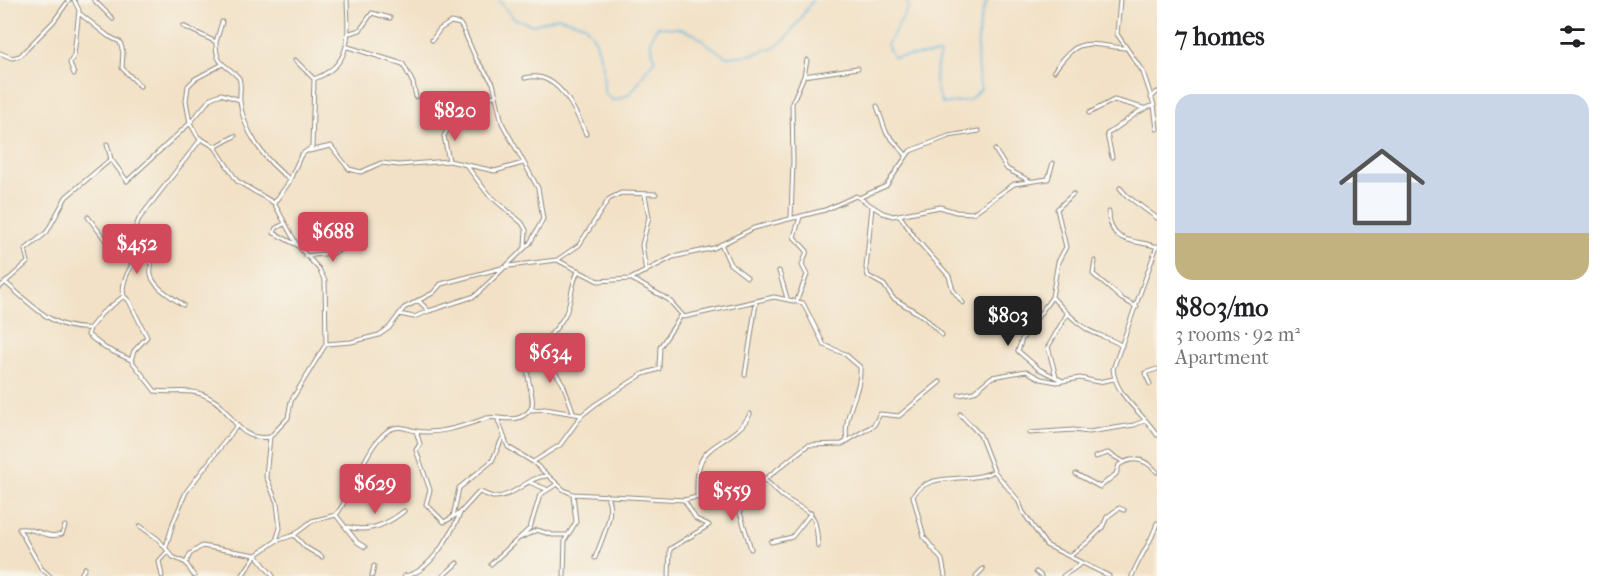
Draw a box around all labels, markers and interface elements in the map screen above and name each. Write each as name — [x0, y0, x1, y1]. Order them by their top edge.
icon: filters — [1556, 20, 1589, 53]
text: 7 homes — [1175, 21, 1265, 52]
pin: $820 — [419, 91, 491, 142]
text: $820 — [434, 99, 476, 122]
icon: home — [1328, 133, 1436, 241]
pin: $688 — [297, 212, 369, 263]
text: $688 — [312, 220, 354, 243]
pin: $452 — [101, 224, 173, 275]
text: $452 — [116, 232, 158, 255]
text: $803/mo — [1175, 292, 1268, 323]
pin: $803 — [972, 296, 1044, 347]
text: $803 — [988, 304, 1028, 327]
text: 3 rooms · 92 m² — [1175, 323, 1300, 346]
pin: $634 — [514, 333, 586, 384]
text: $634 — [529, 341, 571, 364]
text: Apartment — [1175, 346, 1269, 369]
pin: $629 — [339, 464, 411, 515]
pin: $559 — [696, 471, 768, 522]
text: $629 — [354, 472, 396, 495]
text: $559 — [713, 479, 751, 502]

